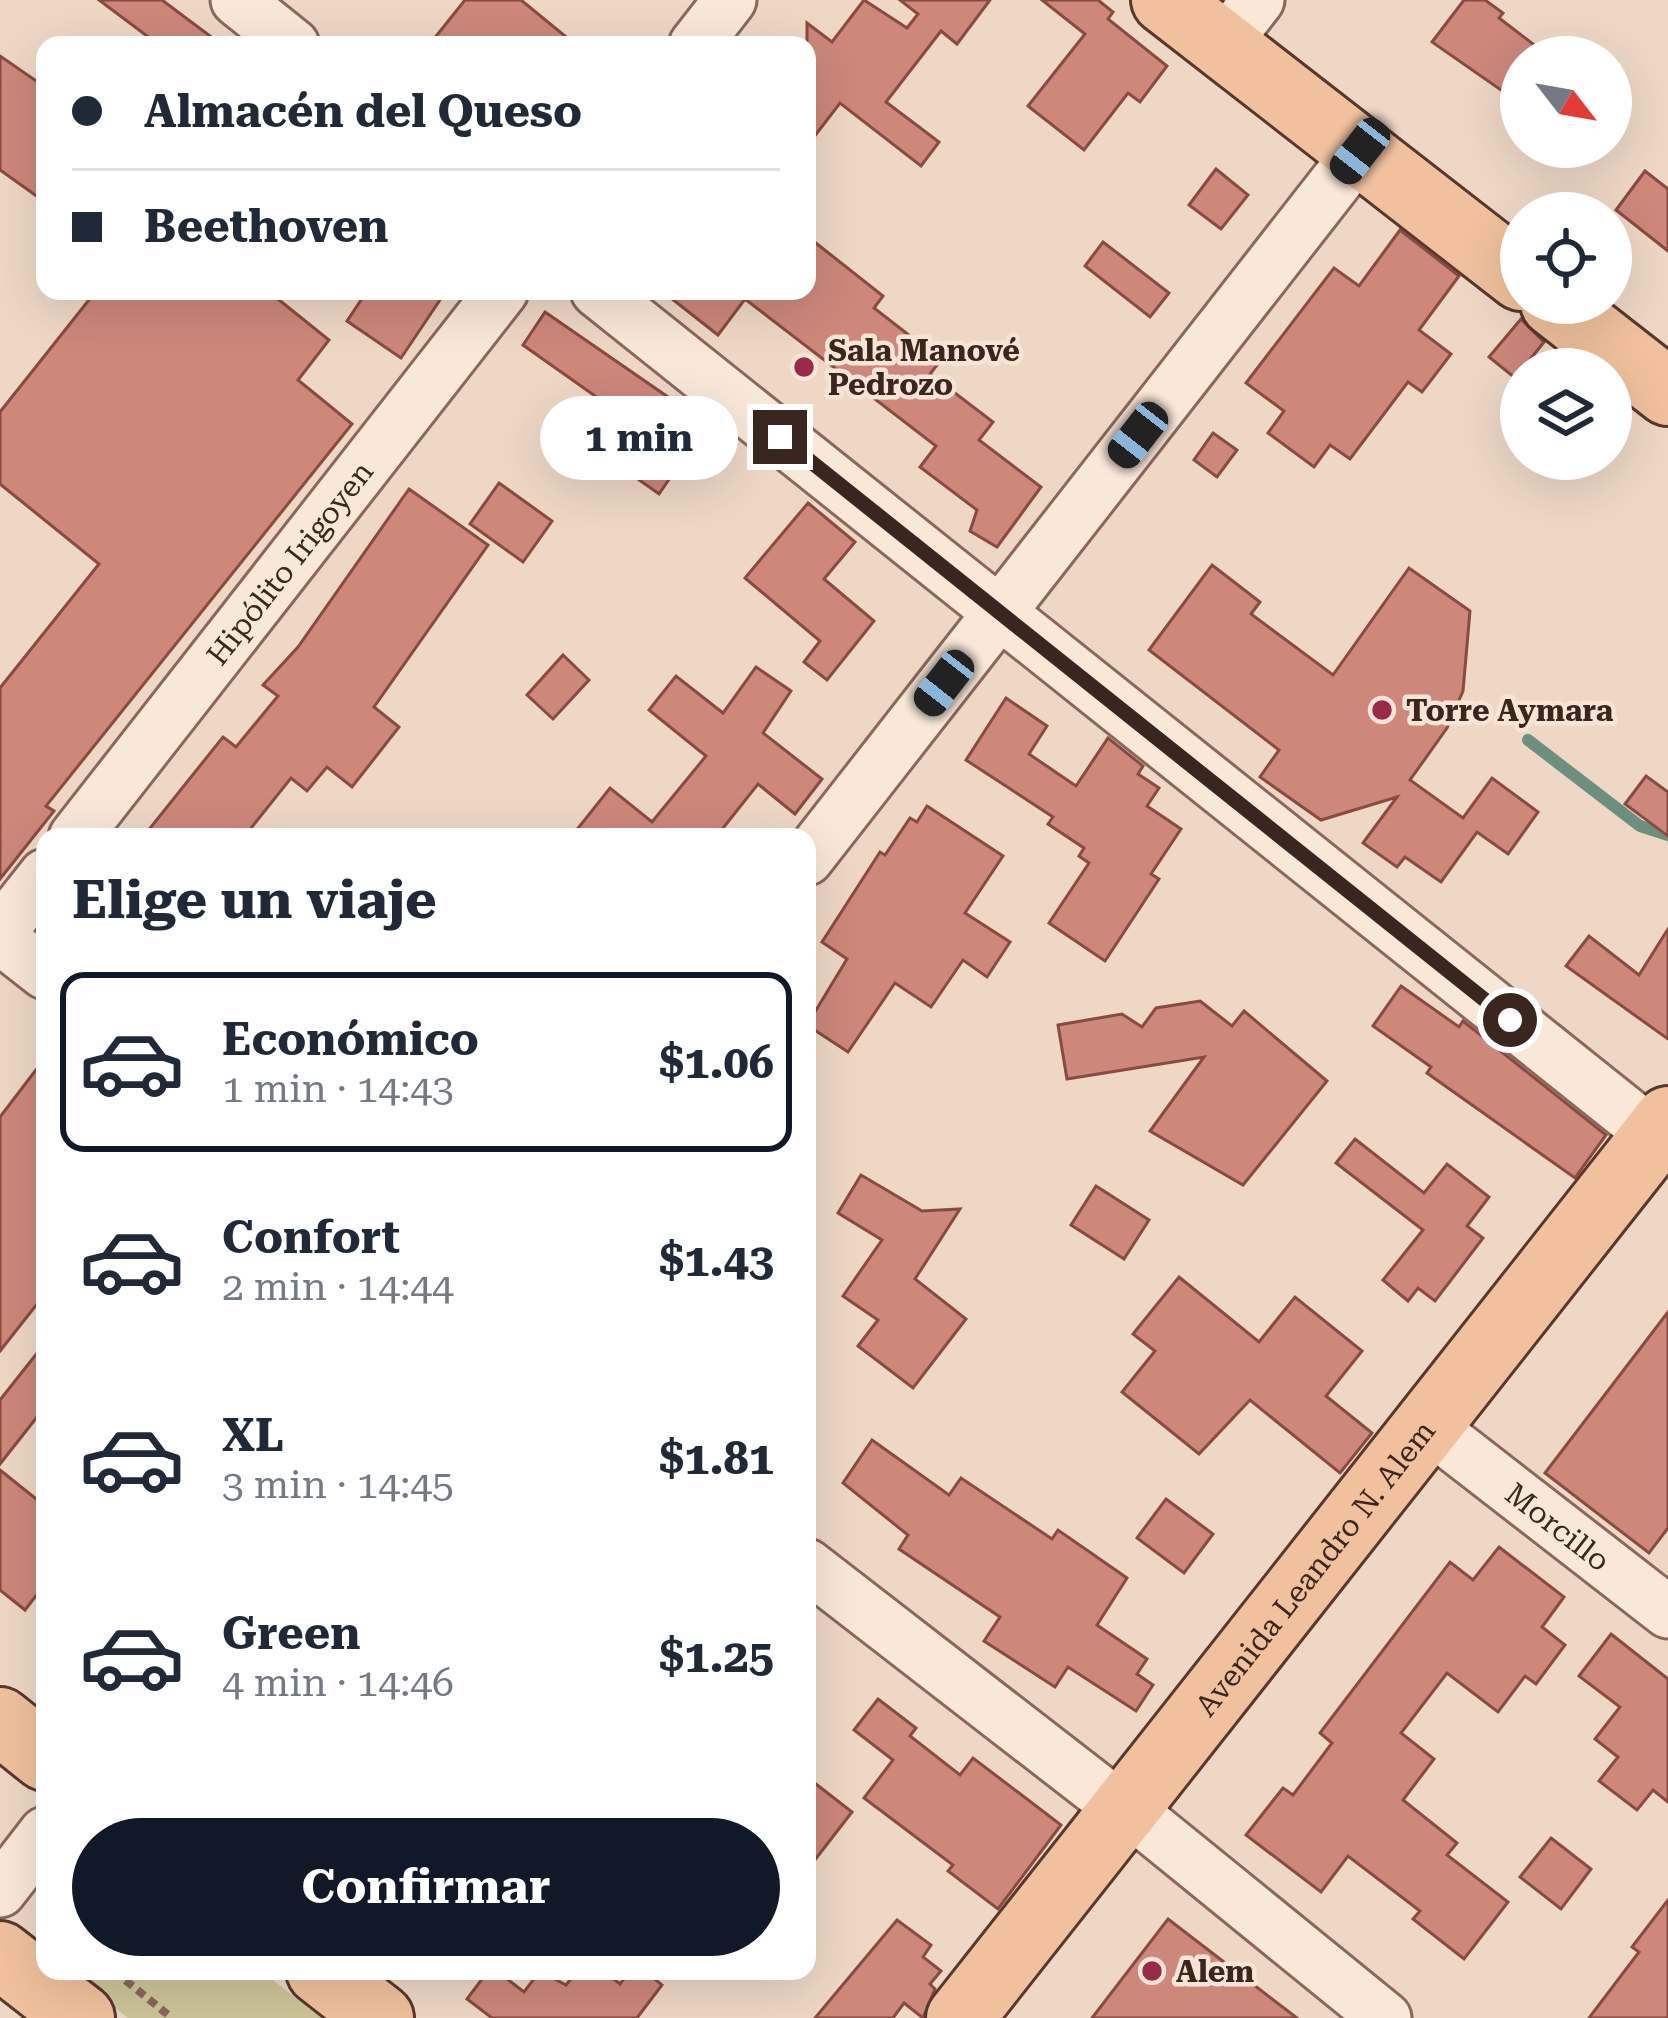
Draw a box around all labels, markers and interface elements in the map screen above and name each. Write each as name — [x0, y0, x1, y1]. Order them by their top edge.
north arrow — [1500, 36, 1632, 168]
map controls — [1500, 36, 1632, 480]
text: Almacén del Queso — [144, 85, 582, 138]
car — [1324, 112, 1396, 190]
button: locate — [1500, 192, 1632, 324]
text: Beethoven — [144, 200, 388, 253]
place label: Sala Manové Pedrozo — [828, 333, 1020, 402]
button: layers — [1500, 348, 1632, 480]
marker: Sala Manové Pedrozo — [791, 354, 817, 380]
callout: 1 min — [540, 395, 738, 479]
car — [1102, 396, 1174, 474]
route end — [753, 410, 807, 464]
text: 1 min — [585, 415, 693, 461]
street label: Hipólito Irigoyen — [199, 454, 380, 672]
car — [908, 644, 980, 722]
place label: Torre Aymara — [1406, 693, 1614, 728]
marker: Torre Aymara — [1369, 697, 1395, 723]
text: Elige un viaje — [72, 868, 437, 931]
route start — [1483, 993, 1537, 1047]
icon: car — [78, 1008, 186, 1116]
text: Económico — [222, 1013, 479, 1066]
text: $1.06 — [659, 1036, 774, 1089]
text: 1 min · 14:43 — [222, 1066, 454, 1112]
icon: car — [78, 1206, 186, 1314]
text: Confort — [222, 1211, 400, 1264]
text: $1.43 — [659, 1234, 774, 1287]
text: 2 min · 14:44 — [222, 1264, 454, 1310]
icon: car — [78, 1404, 186, 1512]
text: XL — [222, 1409, 284, 1462]
street label: Avenida Leandro N. Alem — [1188, 1413, 1442, 1723]
text: $1.81 — [659, 1432, 774, 1485]
text: 3 min · 14:45 — [222, 1462, 454, 1508]
street label: Morcillo — [1499, 1475, 1617, 1578]
icon: car — [78, 1602, 186, 1710]
text: Green — [222, 1607, 360, 1660]
text: $1.25 — [659, 1630, 774, 1683]
text: 4 min · 14:46 — [222, 1660, 454, 1706]
button: Confirmar — [72, 1818, 780, 1956]
place label: Alem — [1176, 1954, 1254, 1989]
marker: Alem — [1139, 1958, 1165, 1984]

